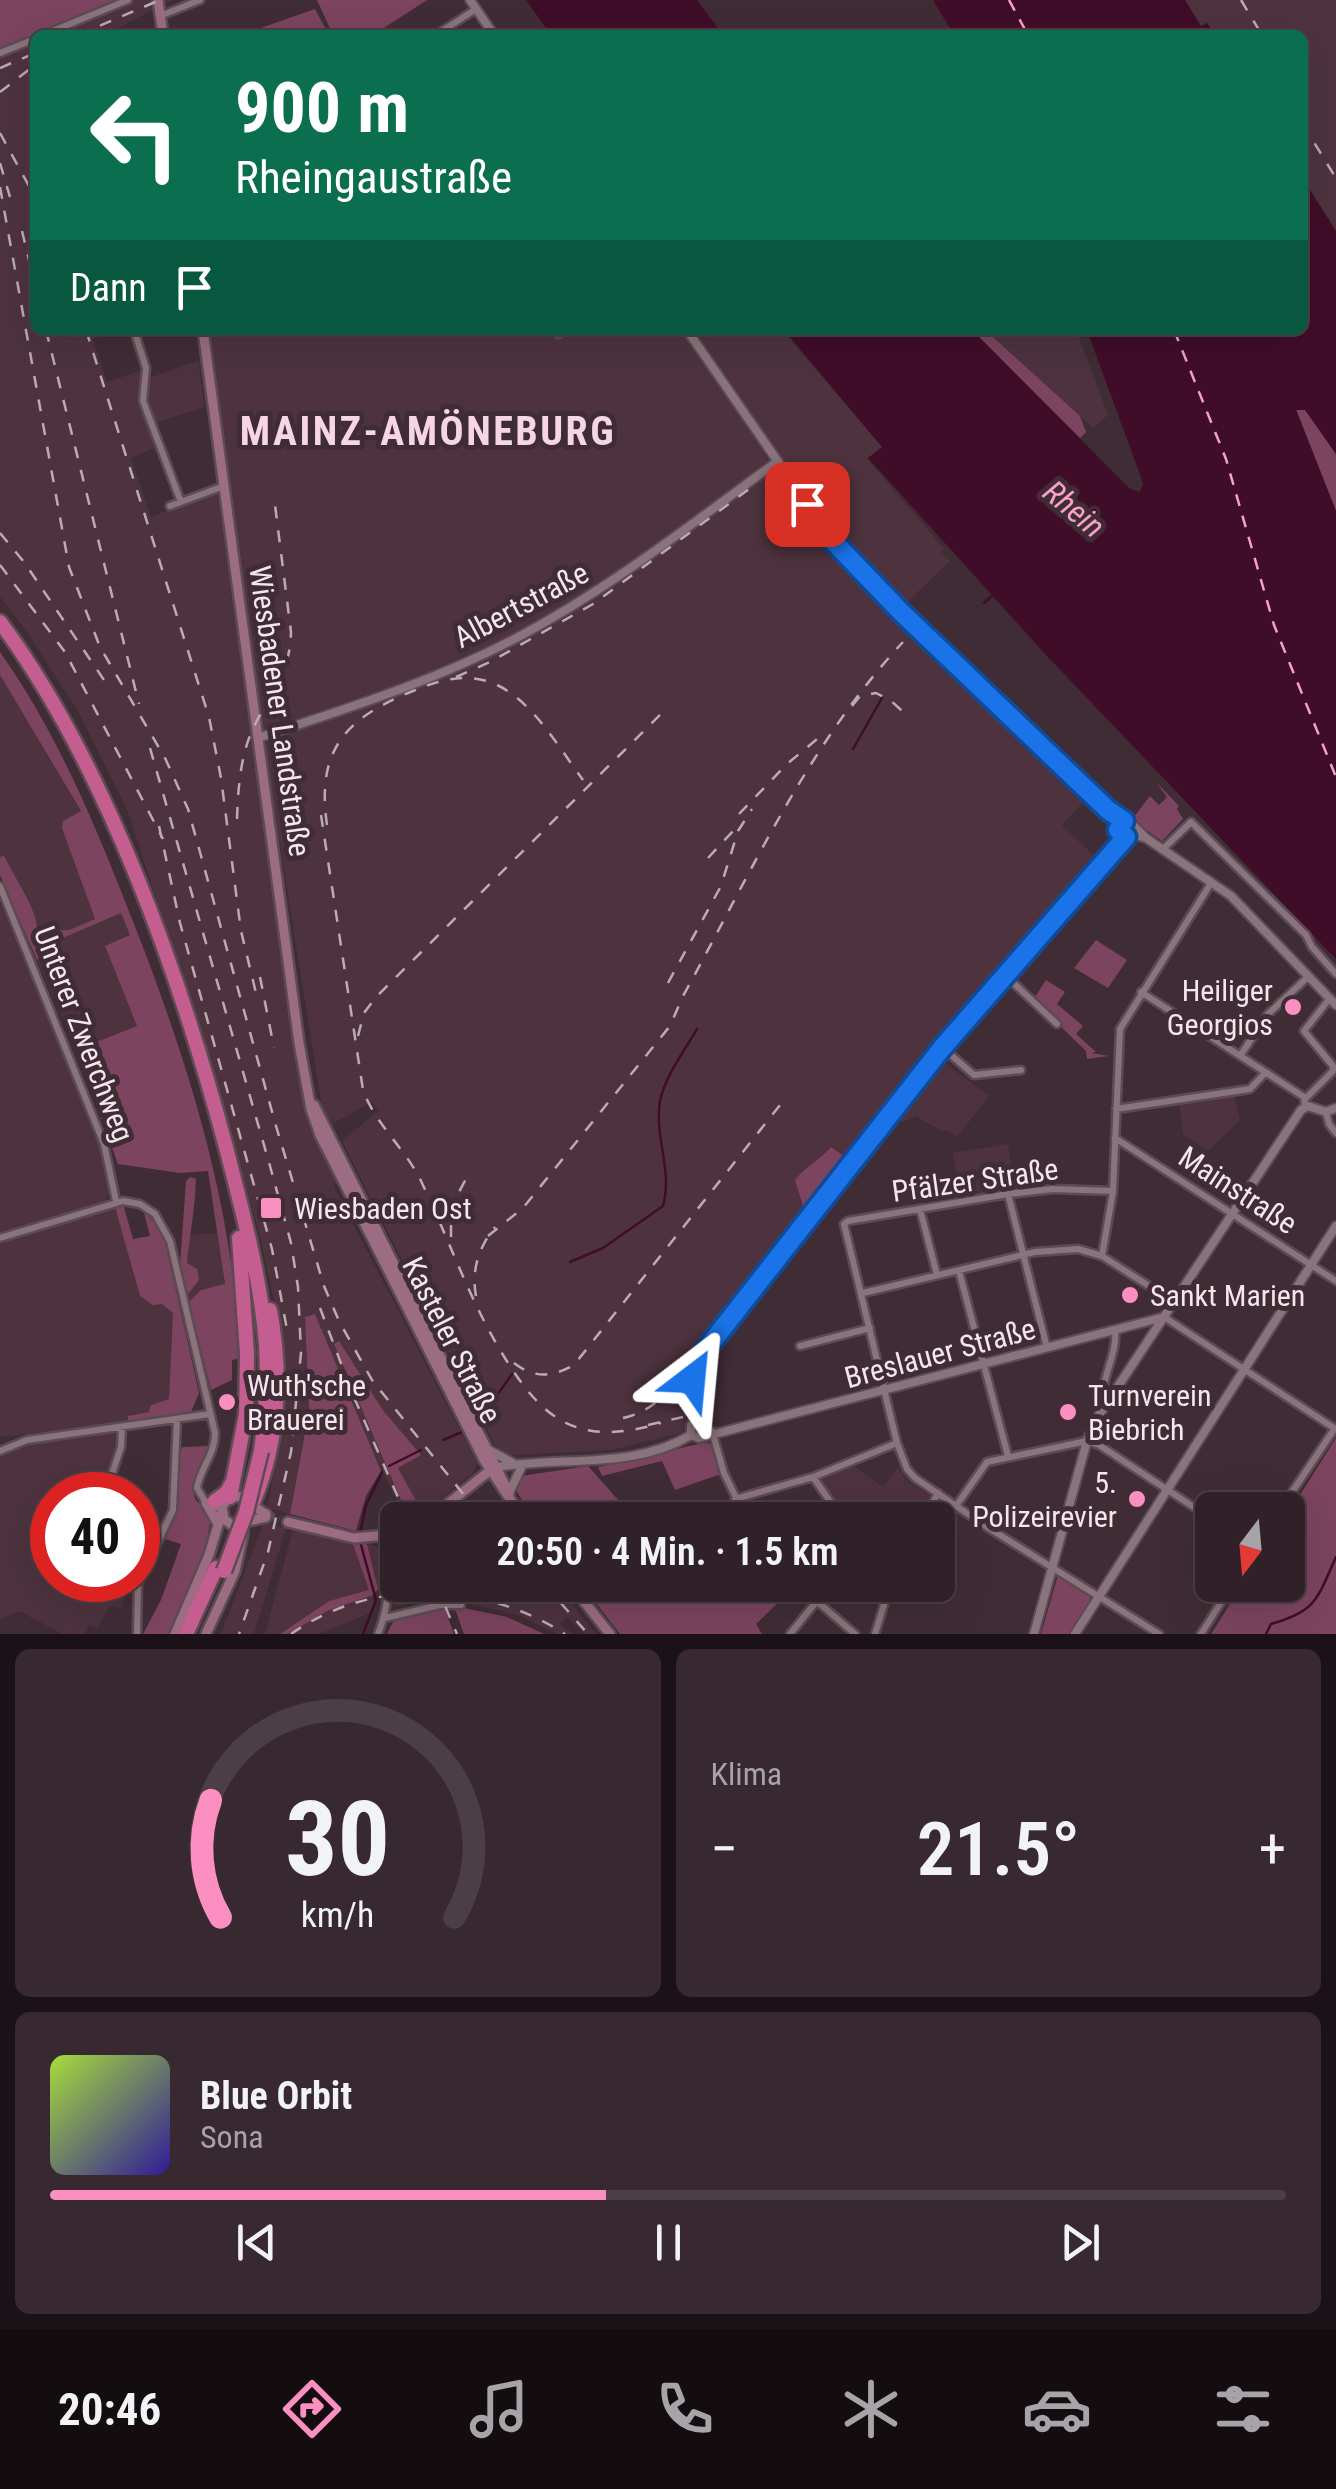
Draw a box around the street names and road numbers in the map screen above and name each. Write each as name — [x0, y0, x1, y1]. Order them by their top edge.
street label: Albertstraße — [448, 555, 594, 655]
street label: Wiesbadener Landstraße — [242, 563, 318, 859]
street label: Unterer Zwerchweg — [27, 921, 141, 1147]
street label: Mainstraße — [1172, 1139, 1304, 1241]
street label: Pfälzer Straße — [890, 1151, 1060, 1209]
street label: Kasteler Straße — [395, 1251, 509, 1429]
street label: Breslauer Straße — [841, 1311, 1039, 1395]

